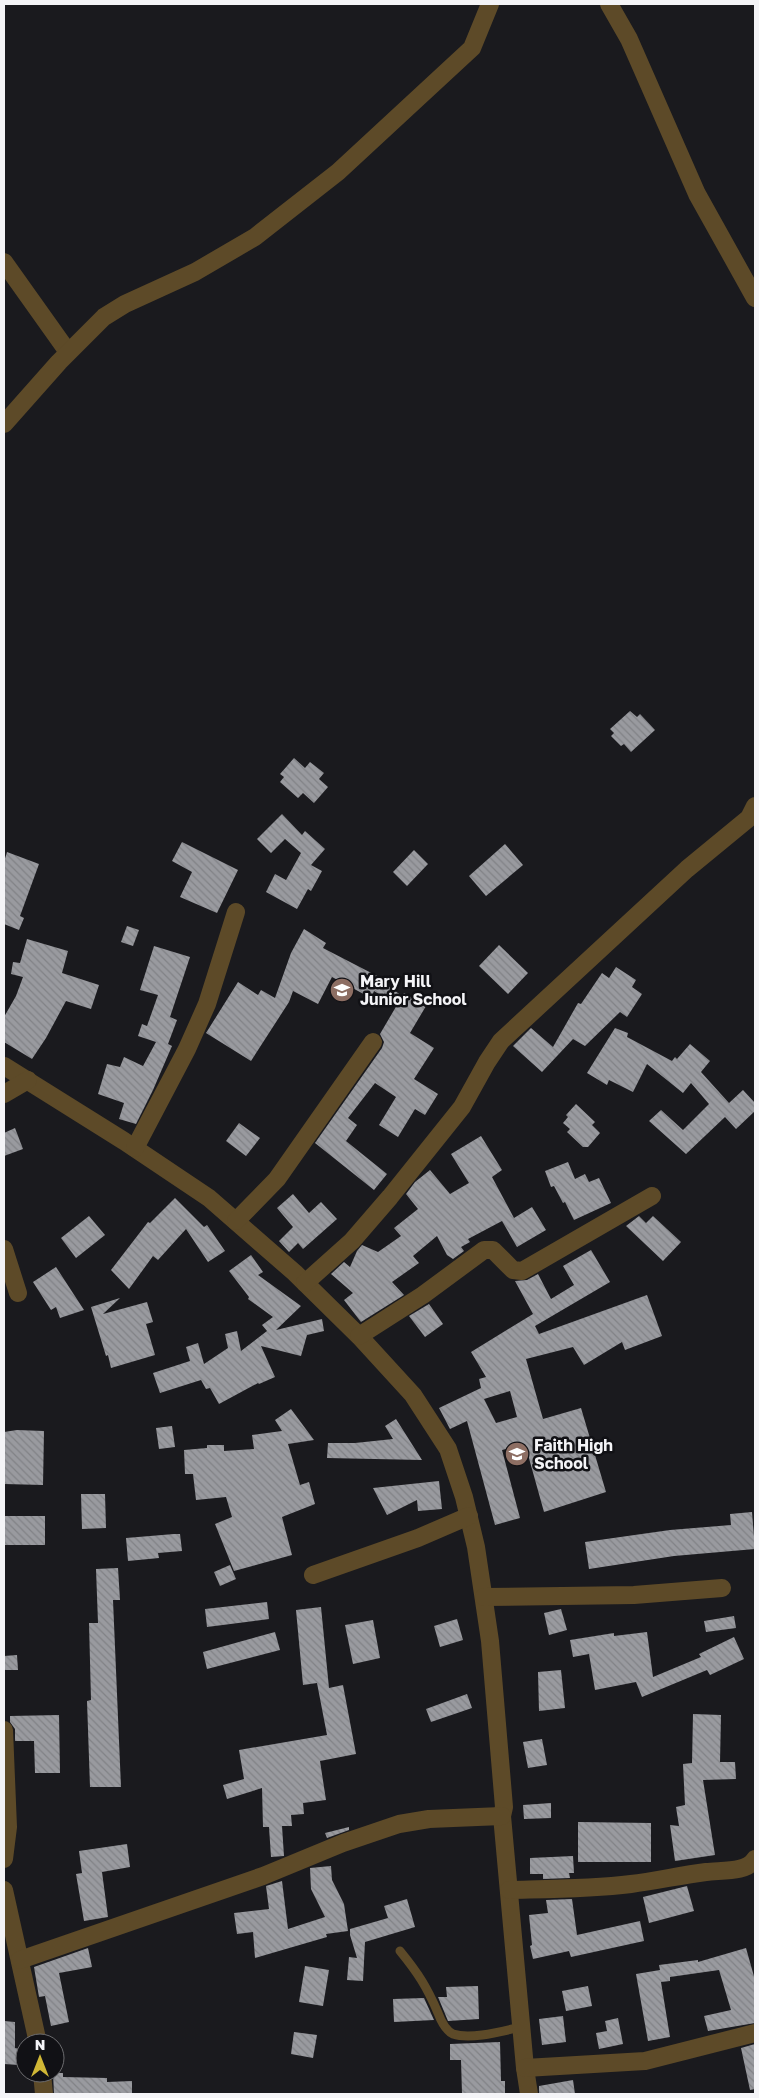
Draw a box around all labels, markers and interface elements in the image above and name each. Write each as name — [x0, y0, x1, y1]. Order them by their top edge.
place label: Mary Hill Junior School — [360, 971, 467, 1009]
school or university icon: Mary Hill Junior School — [329, 977, 355, 1003]
place label: Faith High School — [534, 1435, 613, 1473]
school or university icon: Faith High School — [504, 1441, 530, 1467]
north arrow — [15, 2033, 65, 2083]
text: N — [35, 2036, 45, 2053]

